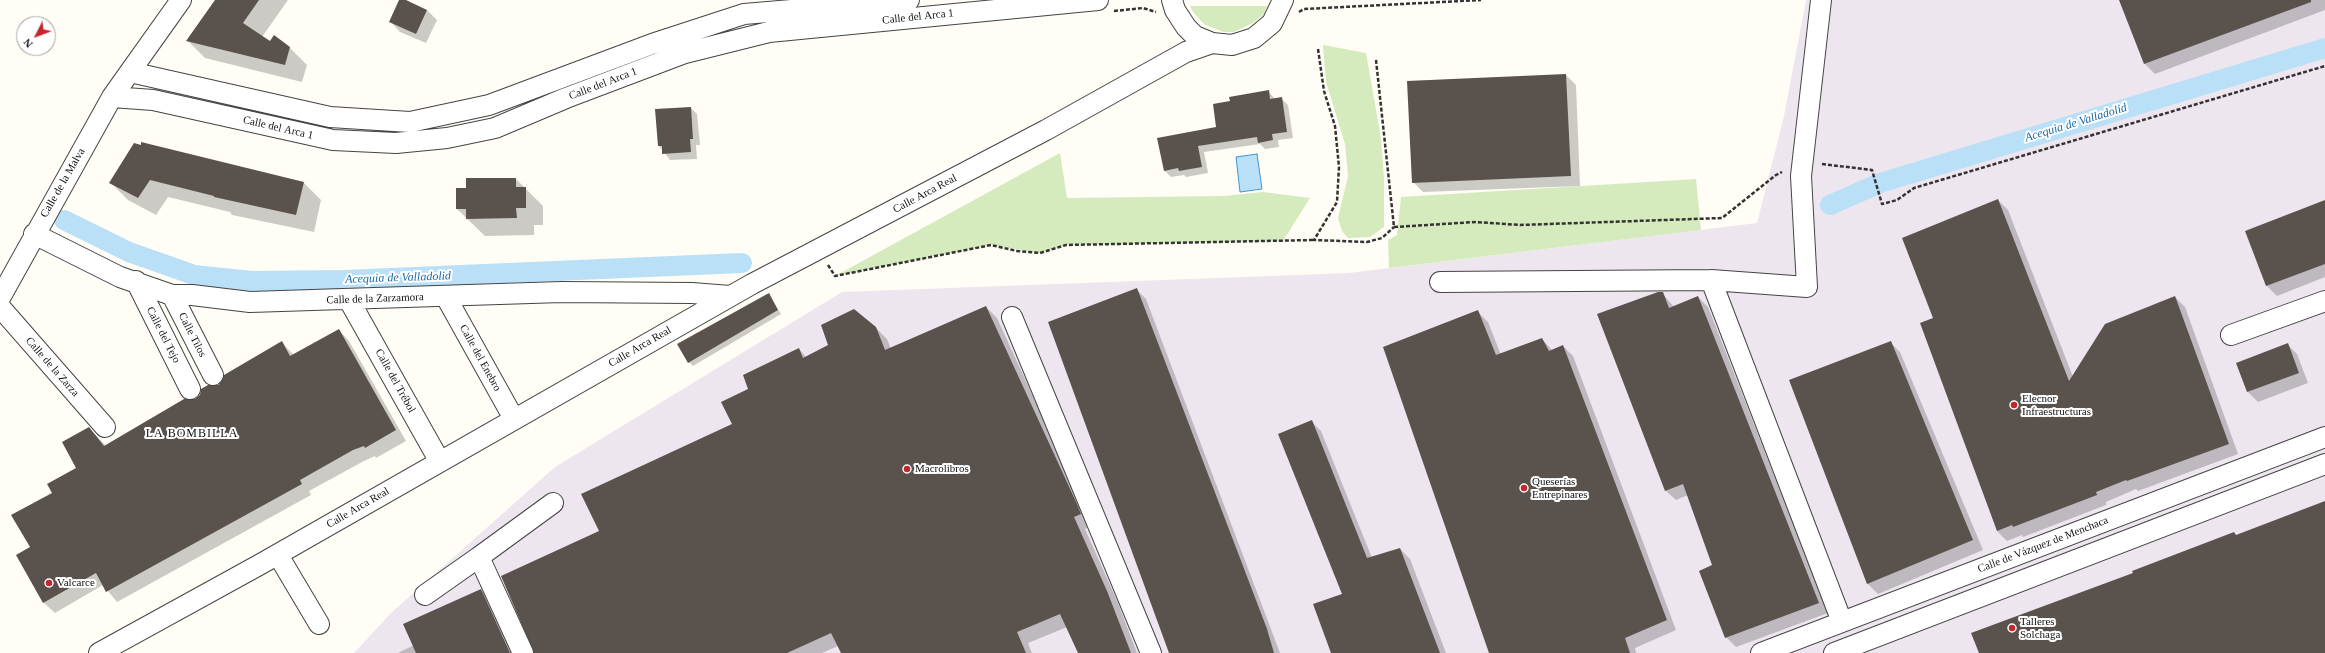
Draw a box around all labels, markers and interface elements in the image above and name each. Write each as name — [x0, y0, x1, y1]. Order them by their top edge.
street label: Calle del Arca 1 — [882, 7, 954, 27]
north arrow — [16, 16, 56, 56]
text: N — [21, 36, 35, 50]
street label: Calle del Arca 1 — [567, 65, 639, 103]
water label: Acequia de Valladolid — [2023, 101, 2129, 145]
street label: Calle del Arca 1 — [242, 113, 314, 143]
street label: Calle de la Malva — [38, 146, 88, 220]
street label: Calle Arca Real — [891, 172, 959, 216]
water label: Acequia de Valladolid — [345, 269, 451, 287]
street label: Calle de la Zarzamora — [326, 291, 424, 307]
street label: Calle del Tejo — [143, 305, 183, 365]
street label: Calle Tilos — [175, 311, 209, 359]
street label: Calle del Enebro — [456, 322, 504, 394]
street label: Calle Arca Real — [606, 324, 674, 370]
street label: Calle de la Zarza — [22, 334, 82, 400]
street label: Calle del Trébol — [372, 347, 418, 415]
place label: Elecnor Infraestructuras — [2022, 392, 2091, 418]
marker: Elecnor Infraestructuras — [2009, 400, 2019, 410]
district label: LA BOMBILLA — [146, 427, 238, 441]
place label: Macrolibros — [915, 462, 969, 476]
marker: Macrolibros — [902, 464, 912, 474]
place label: Queserías Entrepinares — [1532, 475, 1588, 501]
marker: Queserías Entrepinares — [1519, 483, 1529, 493]
street label: Calle Arca Real — [324, 485, 392, 531]
street label: Calle de Vázquez de Menchaca — [1976, 514, 2110, 576]
place label: Valcarce — [57, 576, 95, 590]
marker: Valcarce — [44, 578, 54, 588]
place label: Talleres Solchaga — [2020, 615, 2060, 641]
marker: Talleres Solchaga — [2007, 623, 2017, 633]

